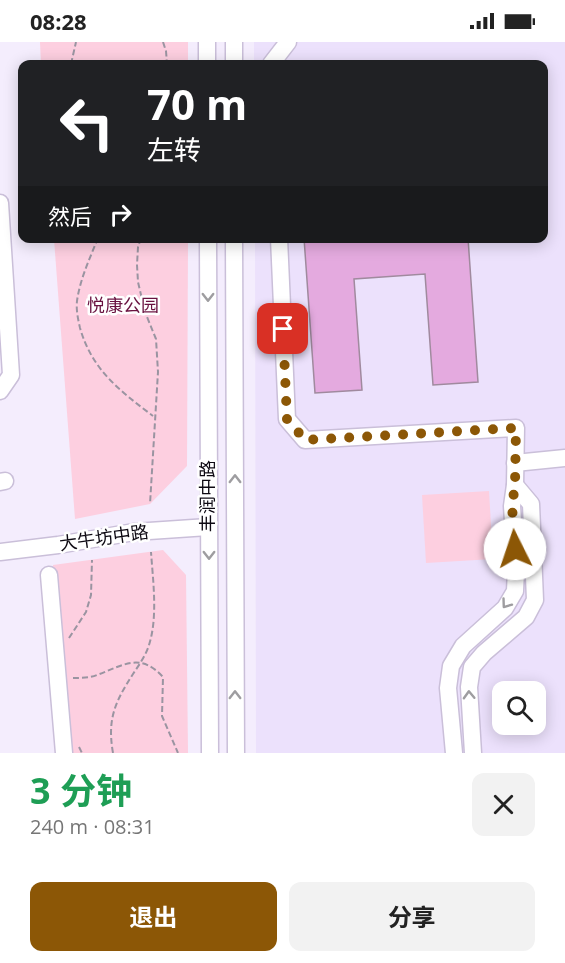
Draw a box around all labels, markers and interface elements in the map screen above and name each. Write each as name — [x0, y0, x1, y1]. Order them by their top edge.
text: 08:28 — [30, 6, 87, 36]
text: 70 m — [147, 75, 247, 132]
icon: left — [48, 84, 126, 162]
text: 左转 — [147, 131, 201, 168]
icon: right — [104, 198, 137, 231]
text: 然后 — [48, 201, 92, 231]
one-way arrow — [202, 292, 214, 301]
park label: 悦康公园 — [87, 293, 159, 317]
pin — [257, 303, 308, 354]
icon: arrive — [266, 312, 299, 345]
street label: 丰润中路 — [195, 460, 219, 532]
one-way arrow — [229, 474, 241, 483]
position arrow — [483, 517, 547, 581]
street label: 大牛坊中路 — [58, 519, 150, 555]
one-way arrow — [203, 550, 215, 559]
one-way arrow — [502, 597, 513, 608]
map controls — [492, 681, 546, 735]
button: search — [492, 681, 546, 735]
one-way arrow — [229, 690, 242, 699]
one-way arrow — [463, 690, 476, 699]
text: 3 分钟 — [30, 766, 132, 815]
button: close — [472, 773, 535, 836]
text: 240 m · 08:31 — [30, 813, 155, 840]
button: 退出 — [30, 882, 277, 951]
button: 分享 — [289, 882, 535, 951]

